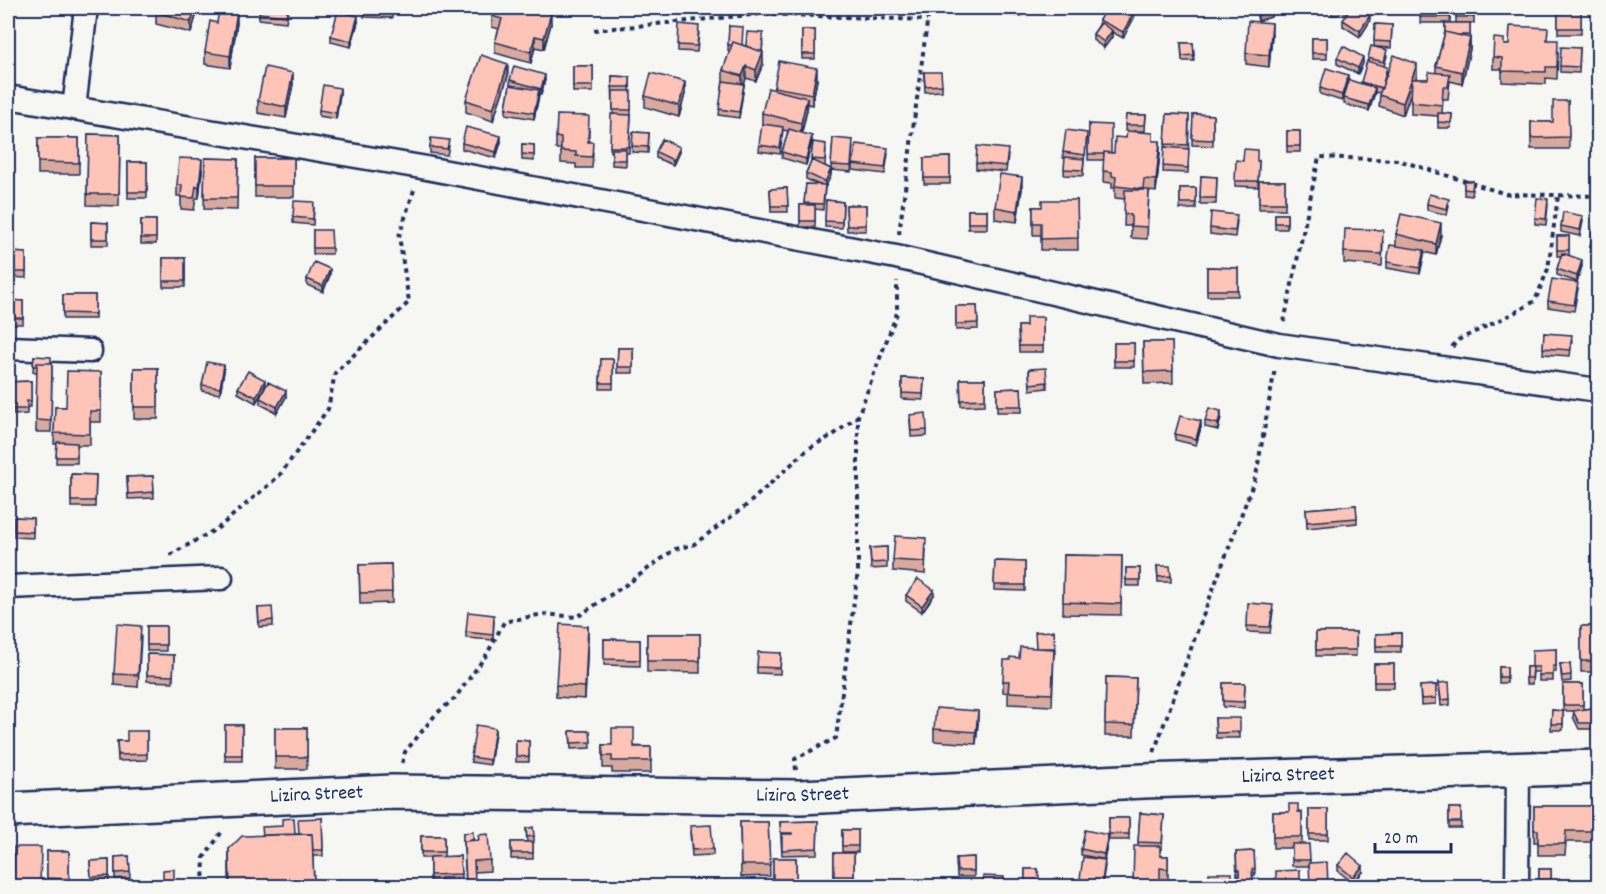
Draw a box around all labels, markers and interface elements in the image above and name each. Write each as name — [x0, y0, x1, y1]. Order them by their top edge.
street label: Lizira Street — [1241, 761, 1335, 792]
street label: Lizira Street — [269, 779, 364, 812]
street label: Lizira Street — [756, 781, 850, 811]
scale bar — [1375, 816, 1452, 854]
text: 20 m — [1384, 827, 1418, 852]

